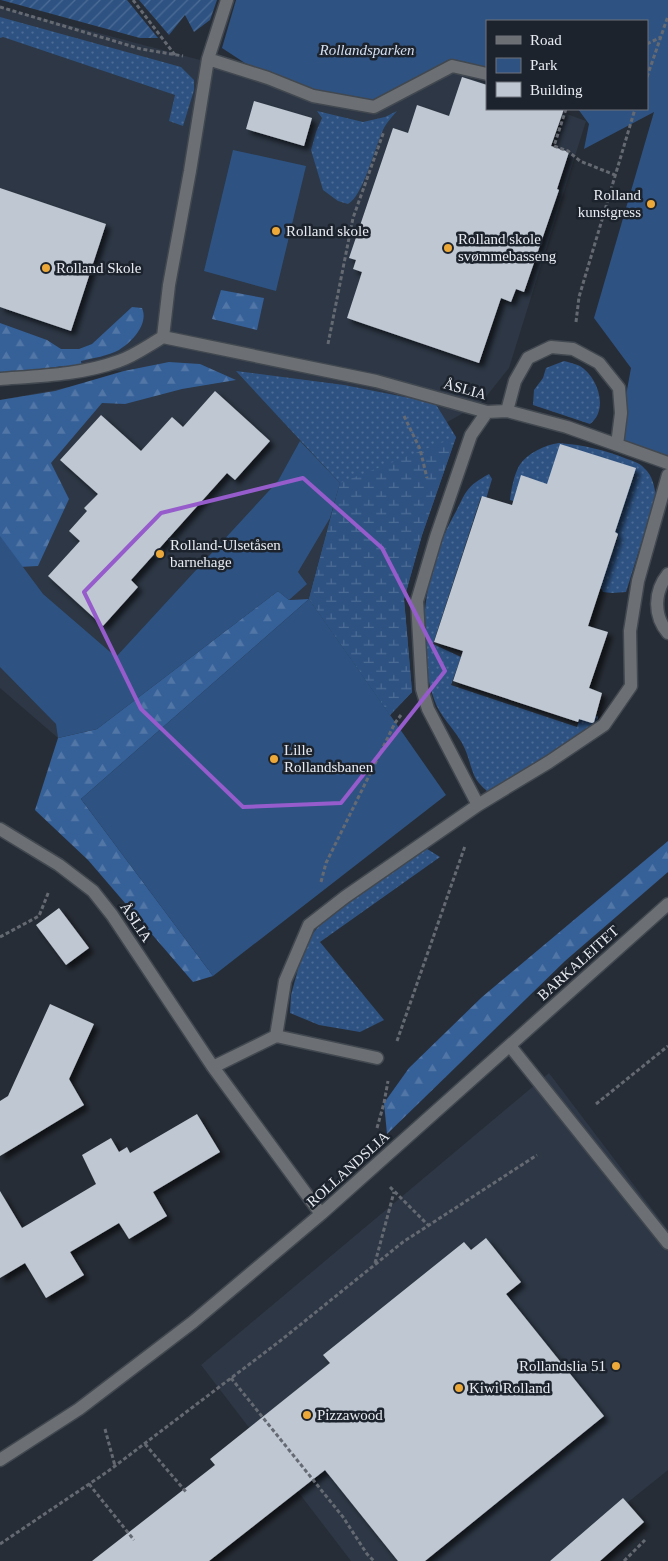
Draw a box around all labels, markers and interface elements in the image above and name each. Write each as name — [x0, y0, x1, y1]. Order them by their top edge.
legend — [486, 20, 648, 110]
text: Road — [530, 32, 562, 48]
park label: Rollandsparken — [319, 42, 415, 58]
text: Park — [530, 57, 558, 73]
text: Building — [530, 82, 583, 98]
place label: Rolland kunstgress — [578, 187, 641, 220]
marker: Rolland kunstgress — [645, 198, 657, 210]
place label: Rolland skole — [286, 223, 369, 239]
marker: Rolland skole — [270, 225, 282, 237]
place label: Rolland skole svømmebasseng — [458, 231, 557, 264]
marker: Rolland skole svømmebasseng — [442, 242, 454, 254]
place label: Rolland Skole — [56, 260, 142, 276]
marker: Rolland Skole — [40, 262, 52, 274]
street label: ÅSLIA — [442, 376, 489, 402]
place label: Rolland-Ulsetåsen barnehage — [170, 537, 281, 570]
marker: Rolland-Ulsetåsen barnehage — [154, 548, 166, 560]
place label: Lille Rollandsbanen — [284, 742, 374, 775]
marker: Lille Rollandsbanen — [268, 753, 280, 765]
street label: ÅSLIA — [117, 899, 155, 945]
street label: BARKALEITET — [534, 922, 622, 1004]
street label: ROLLANDSLIA — [304, 1128, 392, 1210]
place label: Rollandslia 51 — [519, 1358, 606, 1374]
marker: Rollandslia 51 — [610, 1360, 622, 1372]
place label: Kiwi Rolland — [469, 1380, 551, 1396]
marker: Kiwi Rolland — [453, 1382, 465, 1394]
place label: Pizzawood — [317, 1407, 383, 1423]
marker: Pizzawood — [301, 1409, 313, 1421]

